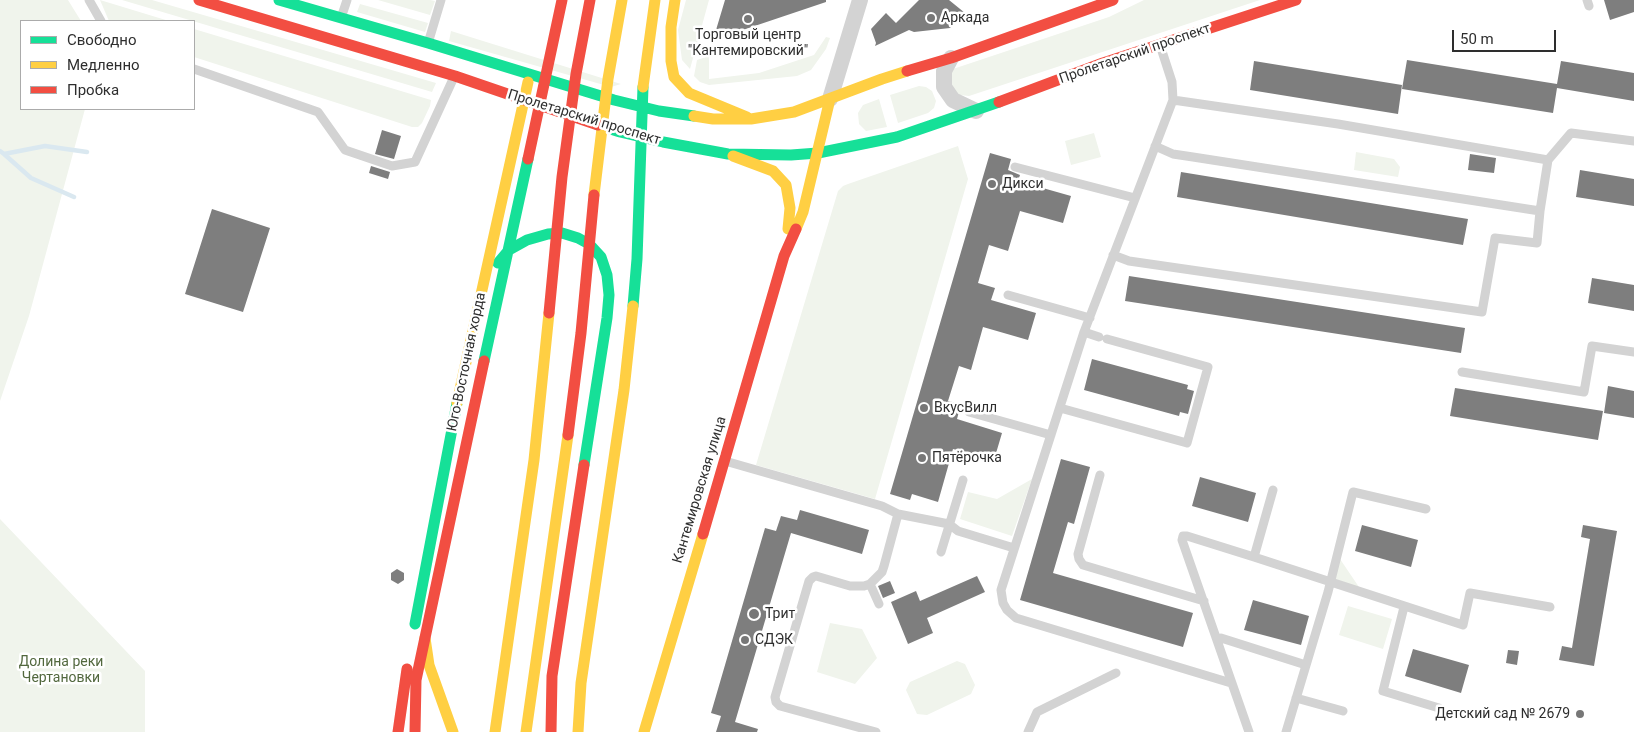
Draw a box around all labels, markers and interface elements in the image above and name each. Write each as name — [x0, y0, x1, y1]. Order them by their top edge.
place label: Аркада — [941, 10, 989, 26]
marker: Аркада — [925, 12, 937, 24]
marker: Торговый центр "Кантемировский" — [742, 13, 754, 25]
legend — [20, 20, 195, 110]
street label: Пролетарский проспект — [1057, 20, 1213, 88]
scale bar — [1454, 20, 1558, 52]
place label: Торговый центр "Кантемировский" — [688, 27, 808, 59]
text: 50 m — [1460, 30, 1494, 48]
text: Свободно — [67, 31, 136, 49]
text: Медленно — [67, 56, 140, 74]
text: Пробка — [67, 81, 119, 99]
street label: Пролетарский проспект — [506, 87, 662, 149]
place label: Дикси — [1002, 176, 1043, 192]
marker: Дикси — [986, 178, 998, 190]
street label: Юго-Восточная хорда — [444, 291, 490, 433]
place label: ВкусВилл — [934, 400, 997, 416]
marker: ВкусВилл — [918, 402, 930, 414]
street label: Кантемировская улица — [670, 415, 730, 565]
place label: Пятёрочка — [932, 450, 1002, 466]
marker: Пятёрочка — [916, 452, 928, 464]
place label: Трит — [765, 606, 795, 622]
marker: Трит — [747, 607, 761, 621]
place label: СДЭК — [755, 632, 793, 648]
marker: СДЭК — [739, 634, 751, 646]
park label: Долина реки Чертановки — [19, 654, 103, 686]
place label: Детский сад № 2679 — [1435, 706, 1570, 722]
marker: Детский сад № 2679 — [1574, 708, 1586, 720]

